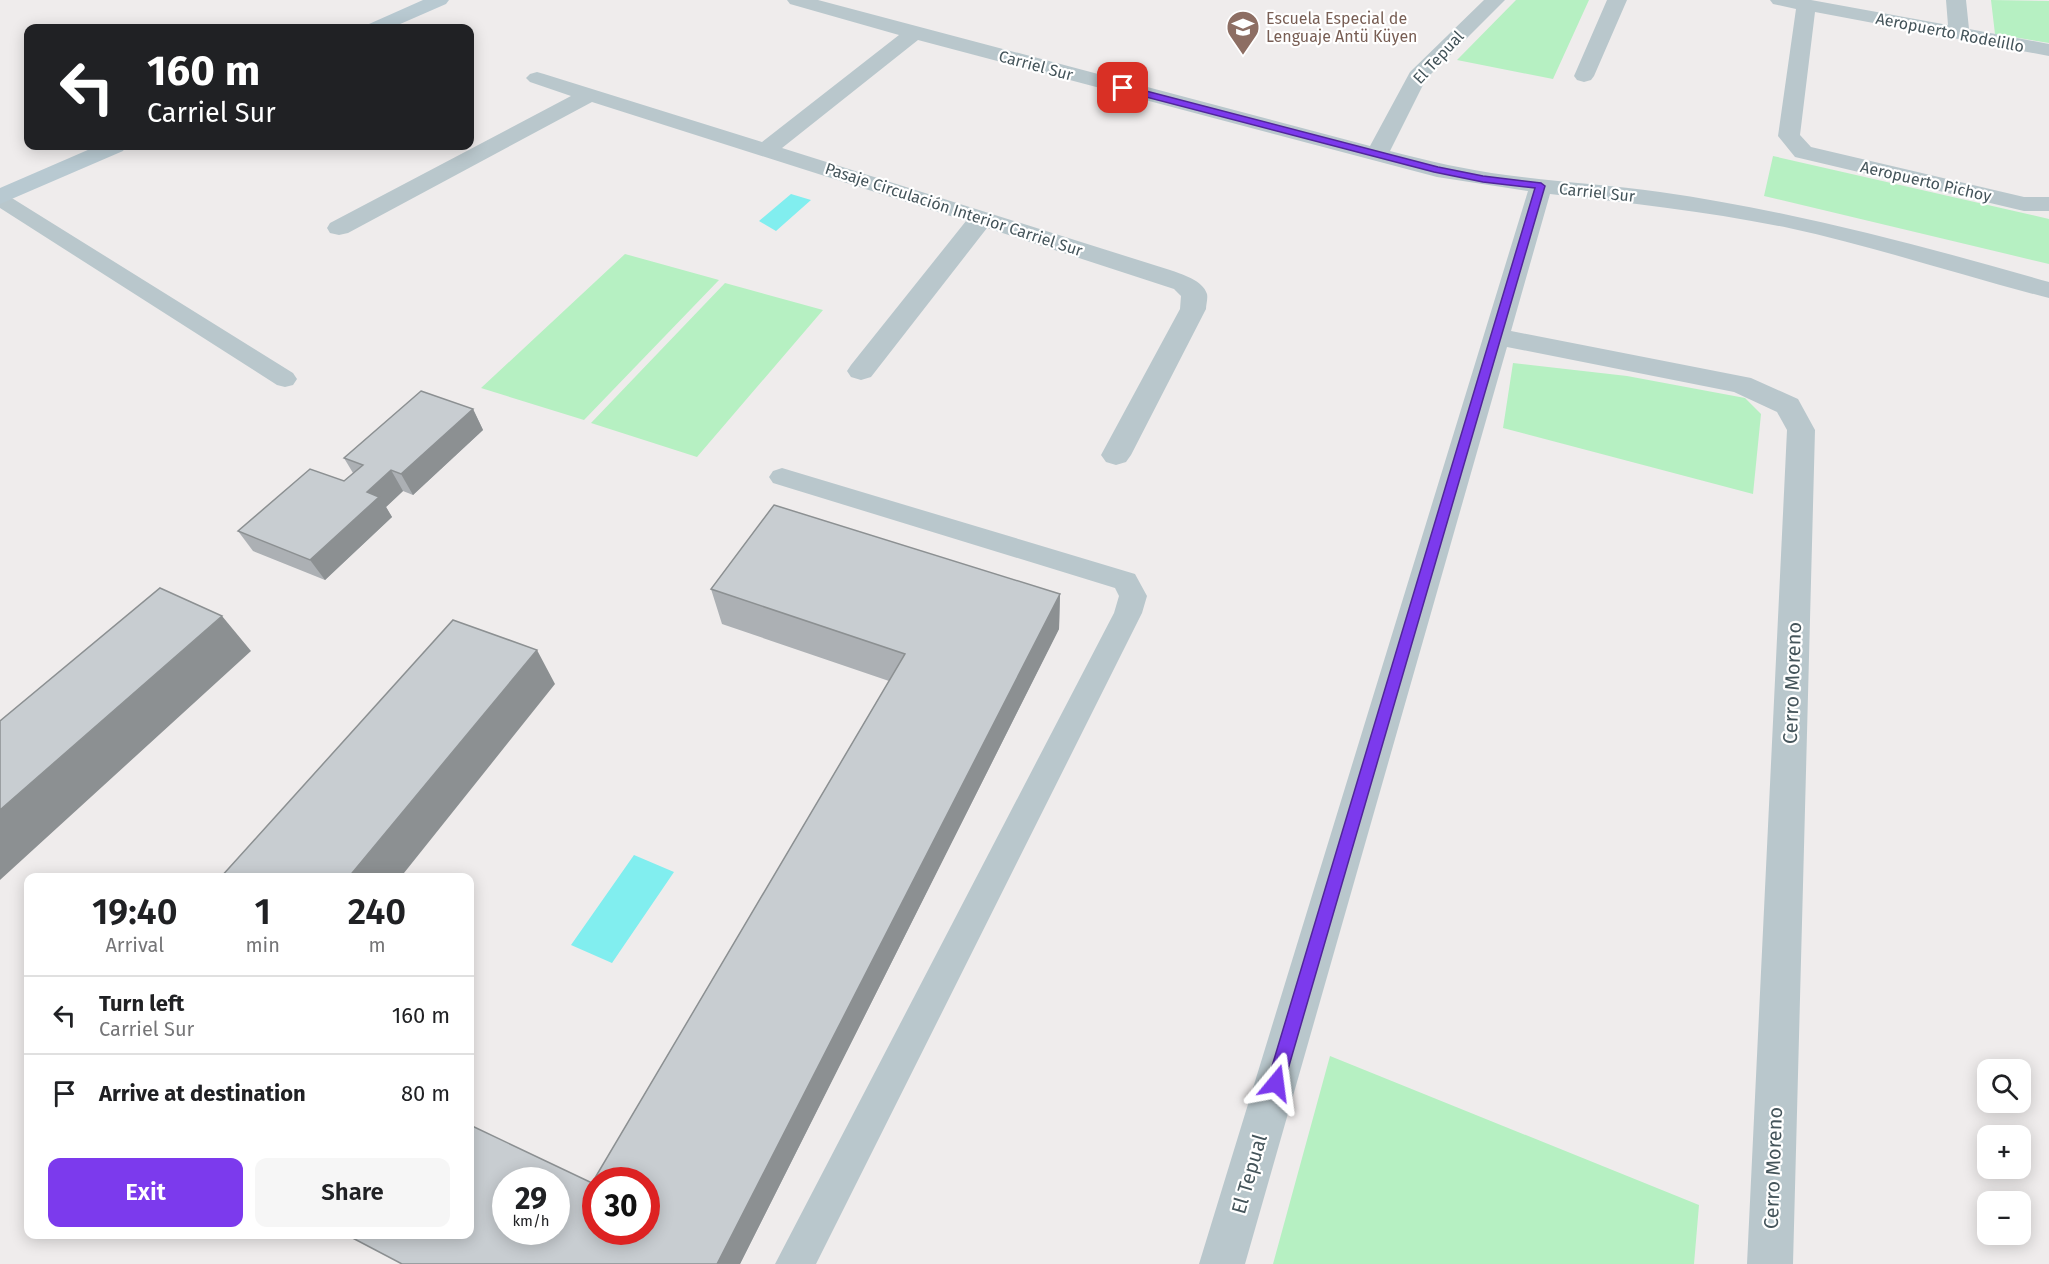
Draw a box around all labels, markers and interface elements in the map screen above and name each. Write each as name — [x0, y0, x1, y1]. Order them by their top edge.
school or university icon: Escuela Especial de Lenguaje Antü Küyen — [1225, 9, 1261, 56]
place label: Escuela Especial de Lenguaje Antü Küyen — [1266, 9, 1418, 46]
street label: Aeropuerto Rodelillo — [1874, 9, 2026, 56]
street label: El Tepual — [1409, 27, 1468, 88]
text: 160 m — [147, 46, 260, 96]
street label: Carriel Sur — [997, 46, 1076, 85]
icon: left — [48, 48, 126, 126]
pin — [1097, 62, 1148, 113]
icon: arrive — [1106, 71, 1139, 104]
text: Carriel Sur — [147, 97, 276, 129]
street label: Aeropuerto Pichoy — [1859, 157, 1993, 206]
street label: Pasaje Circulación Interior Carriel Sur — [823, 159, 1086, 260]
street label: Carriel Sur — [1558, 179, 1637, 206]
street label: Cerro Moreno — [1778, 622, 1806, 744]
text: 19:40 — [92, 890, 178, 934]
text: 1 — [254, 890, 271, 934]
text: 240 — [348, 890, 406, 934]
text: Arrival — [105, 933, 164, 957]
text: min — [245, 933, 280, 957]
text: m — [368, 933, 386, 957]
text: Turn left — [99, 990, 184, 1017]
icon: left — [48, 999, 81, 1032]
text: 160 m — [392, 1002, 450, 1029]
text: Carriel Sur — [99, 1017, 194, 1041]
position arrow — [1244, 1051, 1308, 1115]
map controls — [1977, 1059, 2031, 1245]
button: search — [1977, 1059, 2031, 1113]
icon: arrive — [48, 1077, 81, 1110]
text: Arrive at destination — [99, 1080, 306, 1107]
text: 80 m — [401, 1080, 450, 1107]
street label: Cerro Moreno — [1759, 1107, 1787, 1229]
button: + — [1977, 1125, 2031, 1179]
street label: El Tepual — [1226, 1131, 1272, 1217]
button: Exit — [48, 1158, 243, 1227]
button: Share — [255, 1158, 450, 1227]
speed limit sign: 30 — [582, 1167, 660, 1245]
text: 29 — [515, 1181, 547, 1217]
button: − — [1977, 1191, 2031, 1245]
text: km/h — [512, 1212, 550, 1230]

